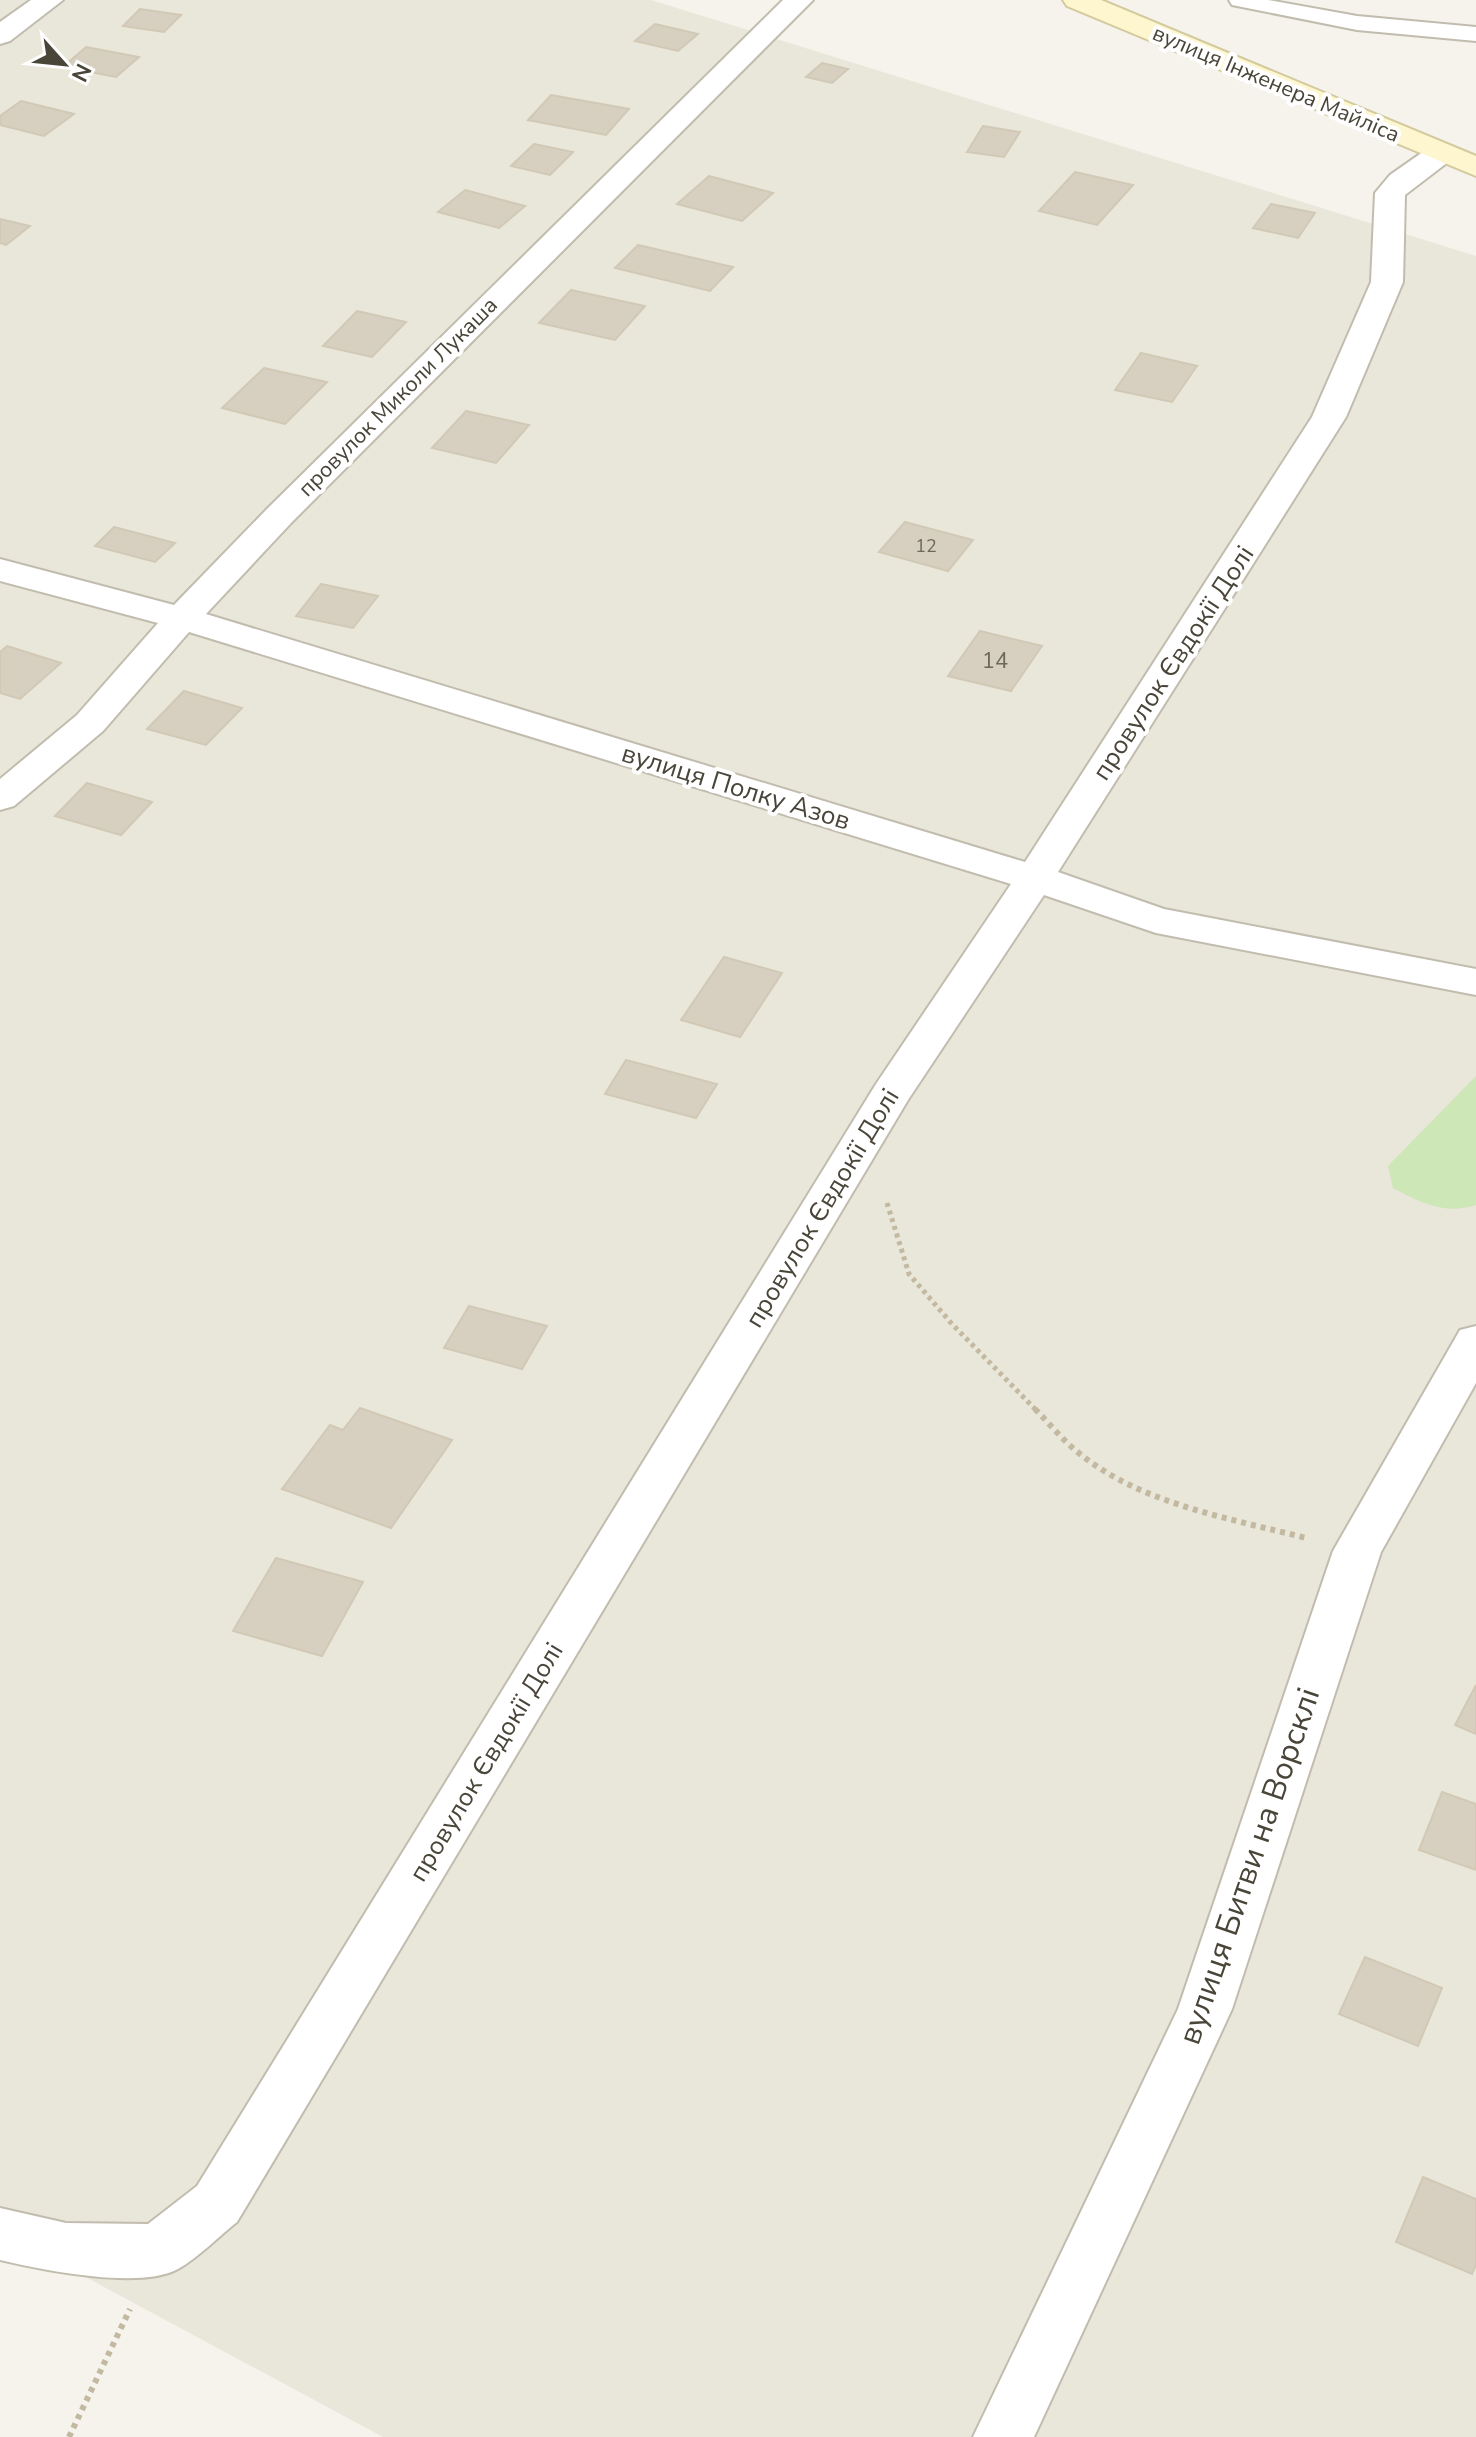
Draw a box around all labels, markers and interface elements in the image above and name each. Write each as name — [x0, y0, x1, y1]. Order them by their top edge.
street label: вулиця Інженера Майліса — [1148, 18, 1404, 150]
north arrow — [24, 24, 104, 104]
text: N — [64, 58, 98, 87]
street label: провулок Миколи Лукаша — [292, 291, 504, 503]
house number: 12 — [915, 534, 937, 558]
street label: провулок Євдокії Долі — [1084, 539, 1262, 787]
house number: 14 — [982, 646, 1008, 676]
street label: вулиця Полку Азов — [617, 736, 855, 838]
street label: провулок Євдокії Долі — [737, 1082, 907, 1334]
street label: провулок Євдокії Долі — [401, 1636, 571, 1888]
street label: вулиця Битви на Ворсклі — [1168, 1682, 1330, 2050]

